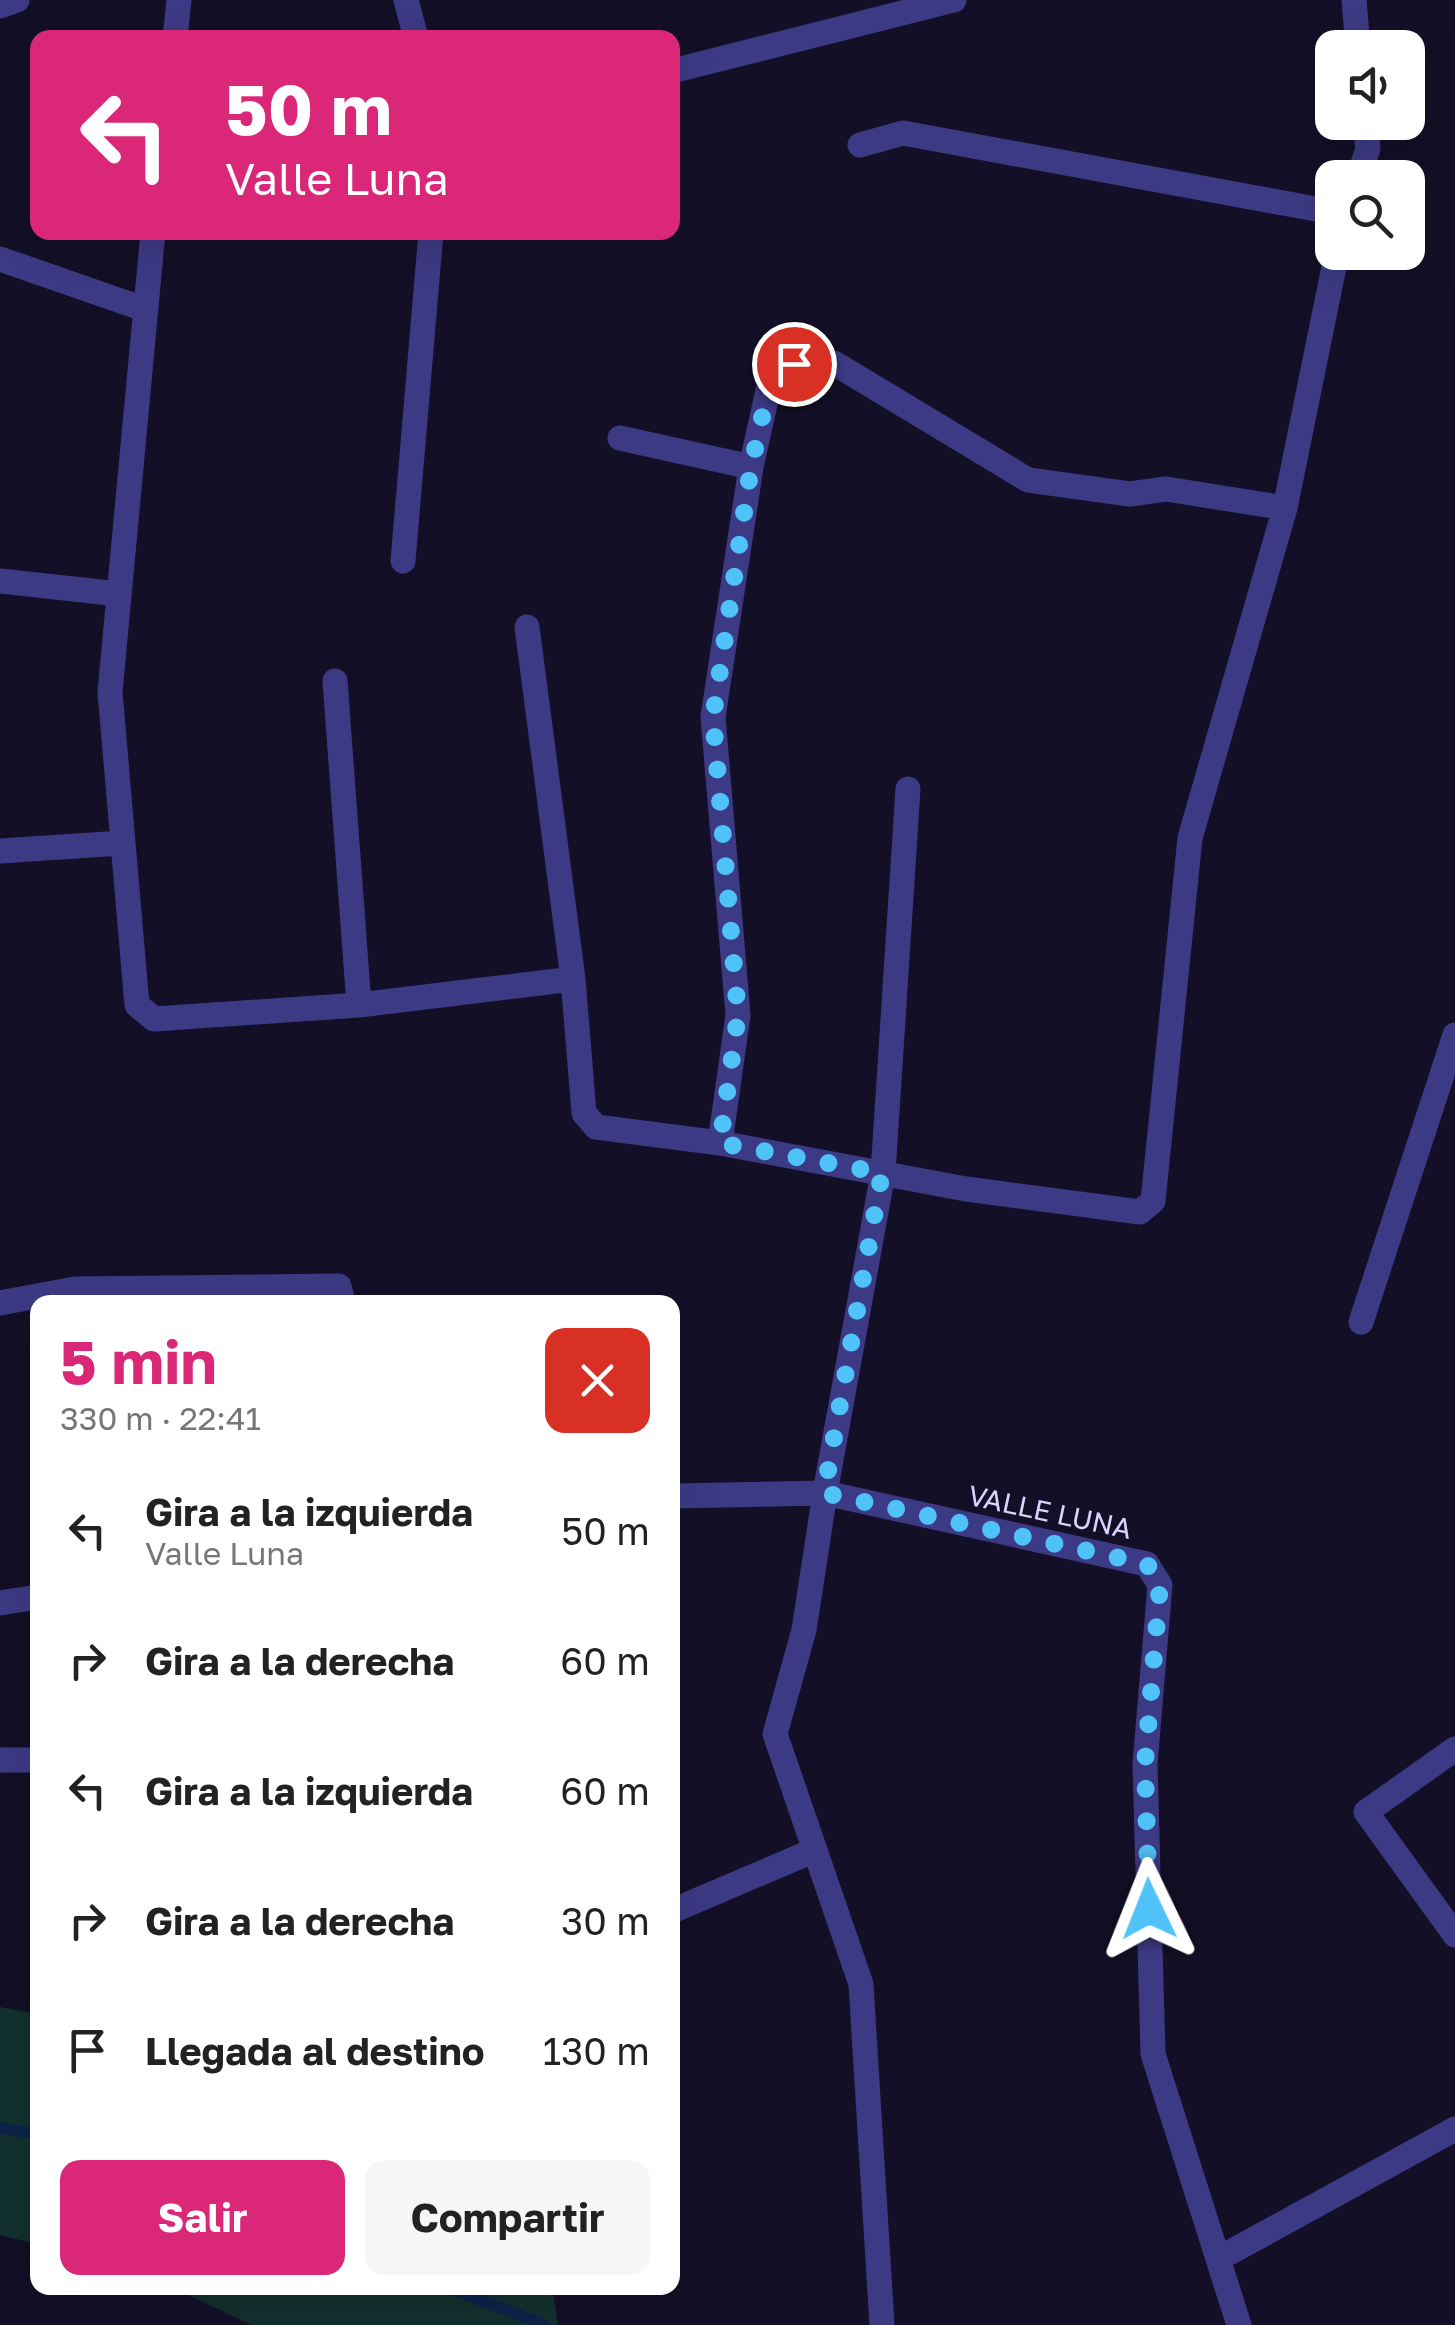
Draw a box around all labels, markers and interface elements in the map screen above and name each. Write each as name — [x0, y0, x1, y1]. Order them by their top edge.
map controls — [1315, 30, 1425, 270]
button: sound — [1315, 30, 1425, 140]
text: 50 m — [225, 66, 392, 150]
icon: left — [60, 70, 190, 200]
text: Valle Luna — [225, 151, 449, 205]
button: search — [1315, 160, 1425, 270]
pin — [752, 322, 837, 407]
icon: arrive — [767, 337, 822, 392]
text: 5 min — [60, 1325, 217, 1397]
button: close — [545, 1328, 650, 1433]
text: 330 m · 22:41 — [60, 1399, 261, 1437]
street label: VALLE LUNA — [965, 1478, 1135, 1545]
text: Gira a la izquierda — [145, 1489, 473, 1534]
icon: left — [60, 1503, 115, 1558]
text: 50 m — [561, 1508, 650, 1553]
text: Valle Luna — [145, 1534, 304, 1572]
icon: right — [60, 1633, 115, 1688]
text: Gira a la derecha — [145, 1638, 454, 1683]
text: 60 m — [560, 1638, 650, 1683]
icon: left — [60, 1763, 115, 1818]
text: Gira a la izquierda — [145, 1768, 473, 1813]
text: 60 m — [560, 1768, 650, 1813]
position arrow — [1097, 1857, 1201, 1961]
icon: right — [60, 1893, 115, 1948]
text: Gira a la derecha — [145, 1898, 454, 1943]
text: 30 m — [561, 1898, 650, 1943]
icon: arrive — [60, 2023, 115, 2078]
text: Llegada al destino — [145, 2028, 485, 2073]
text: 130 m — [543, 2028, 650, 2073]
button: Salir — [60, 2160, 345, 2275]
button: Compartir — [365, 2160, 650, 2275]

